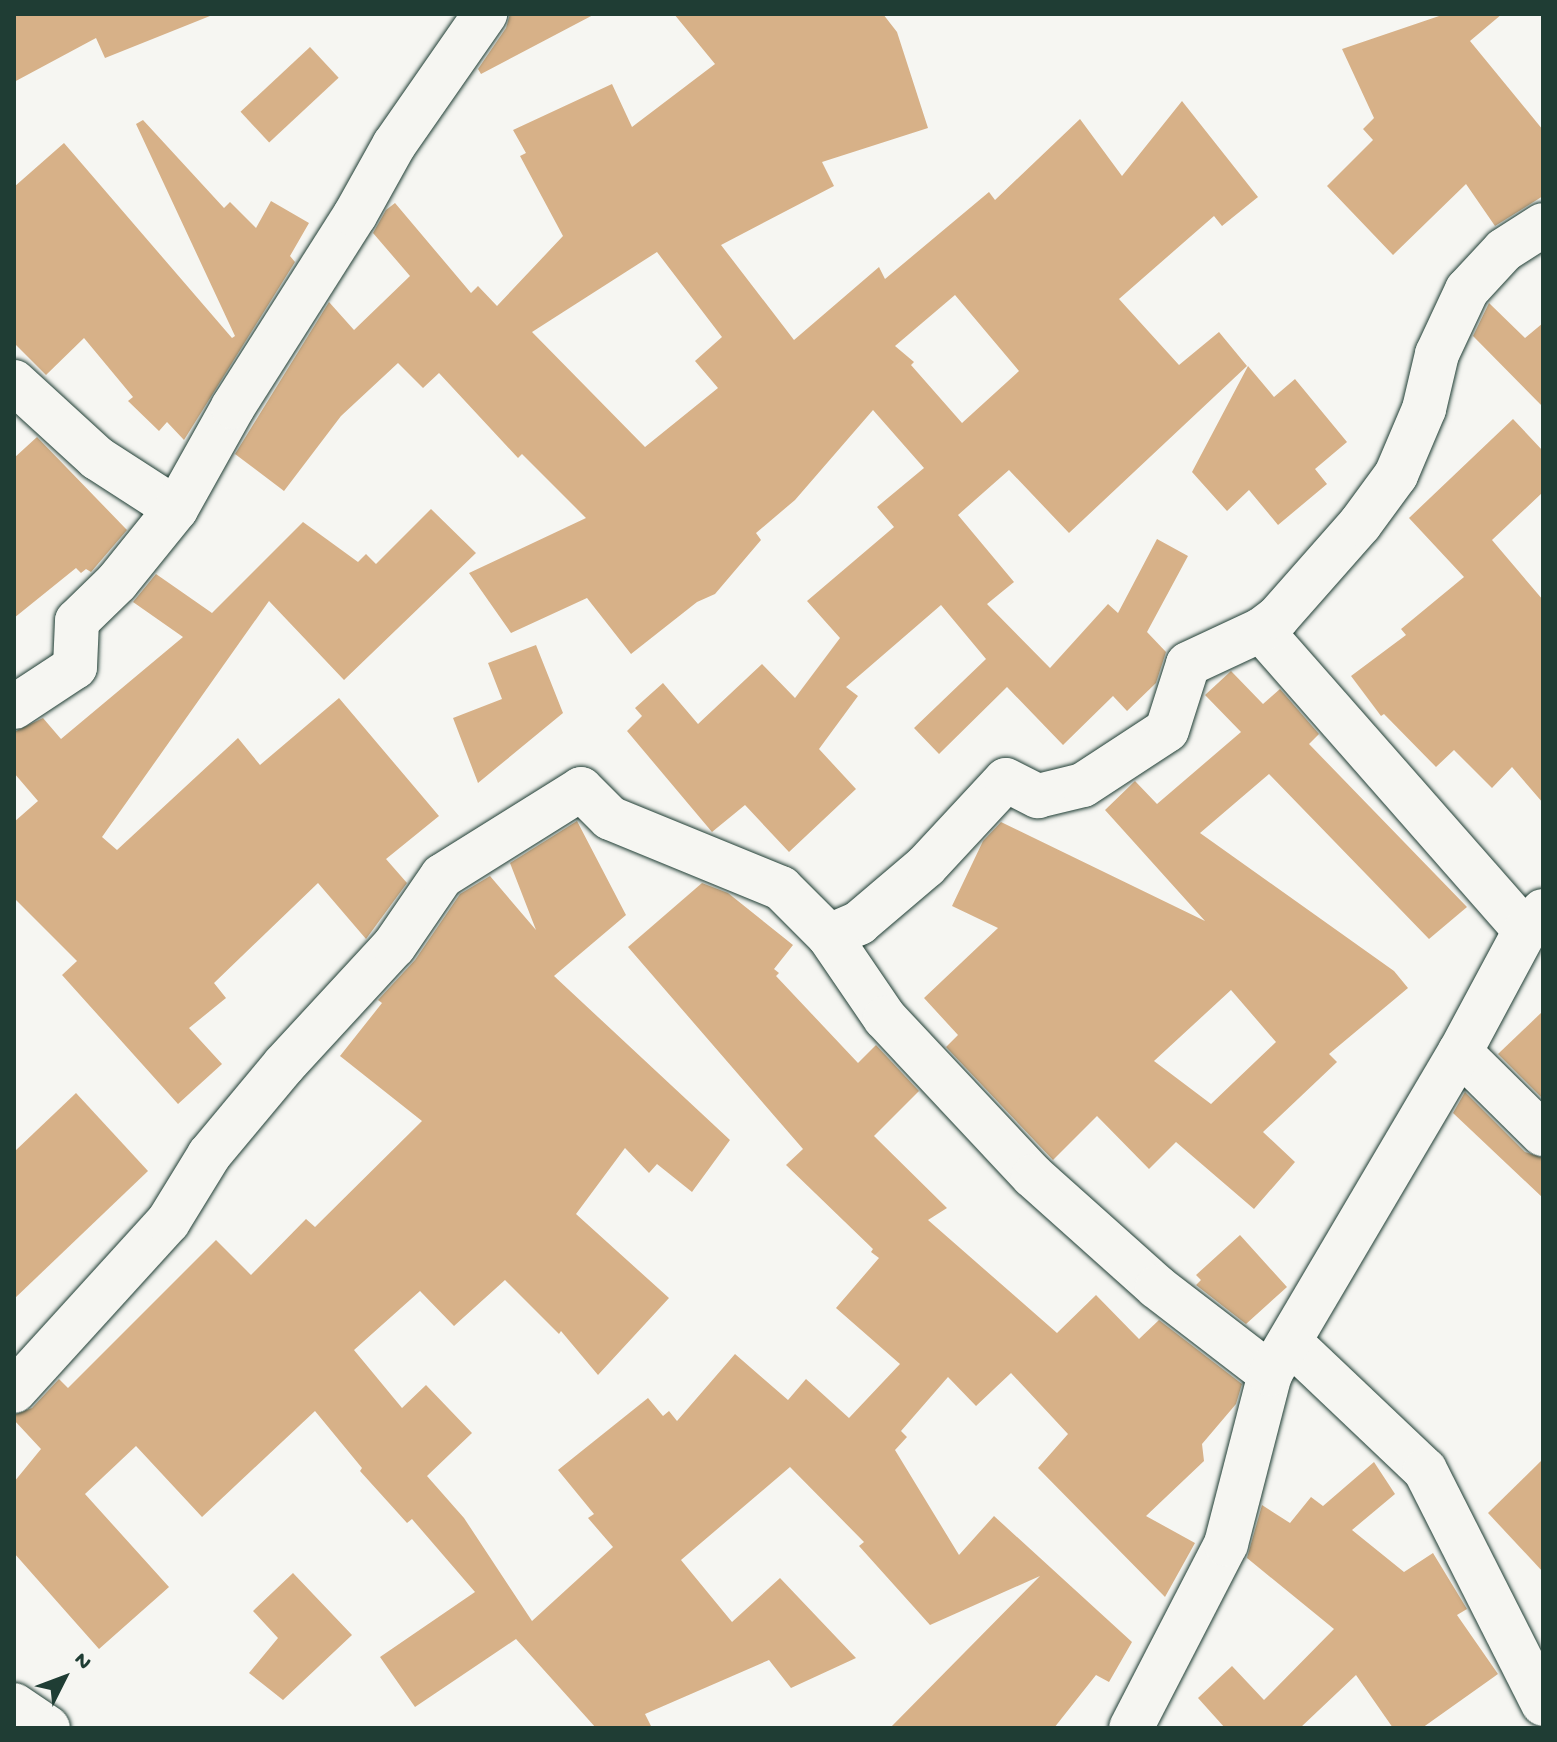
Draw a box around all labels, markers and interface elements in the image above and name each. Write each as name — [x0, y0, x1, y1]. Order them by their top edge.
north arrow — [24, 1638, 104, 1718]
text: N — [67, 1648, 96, 1676]

